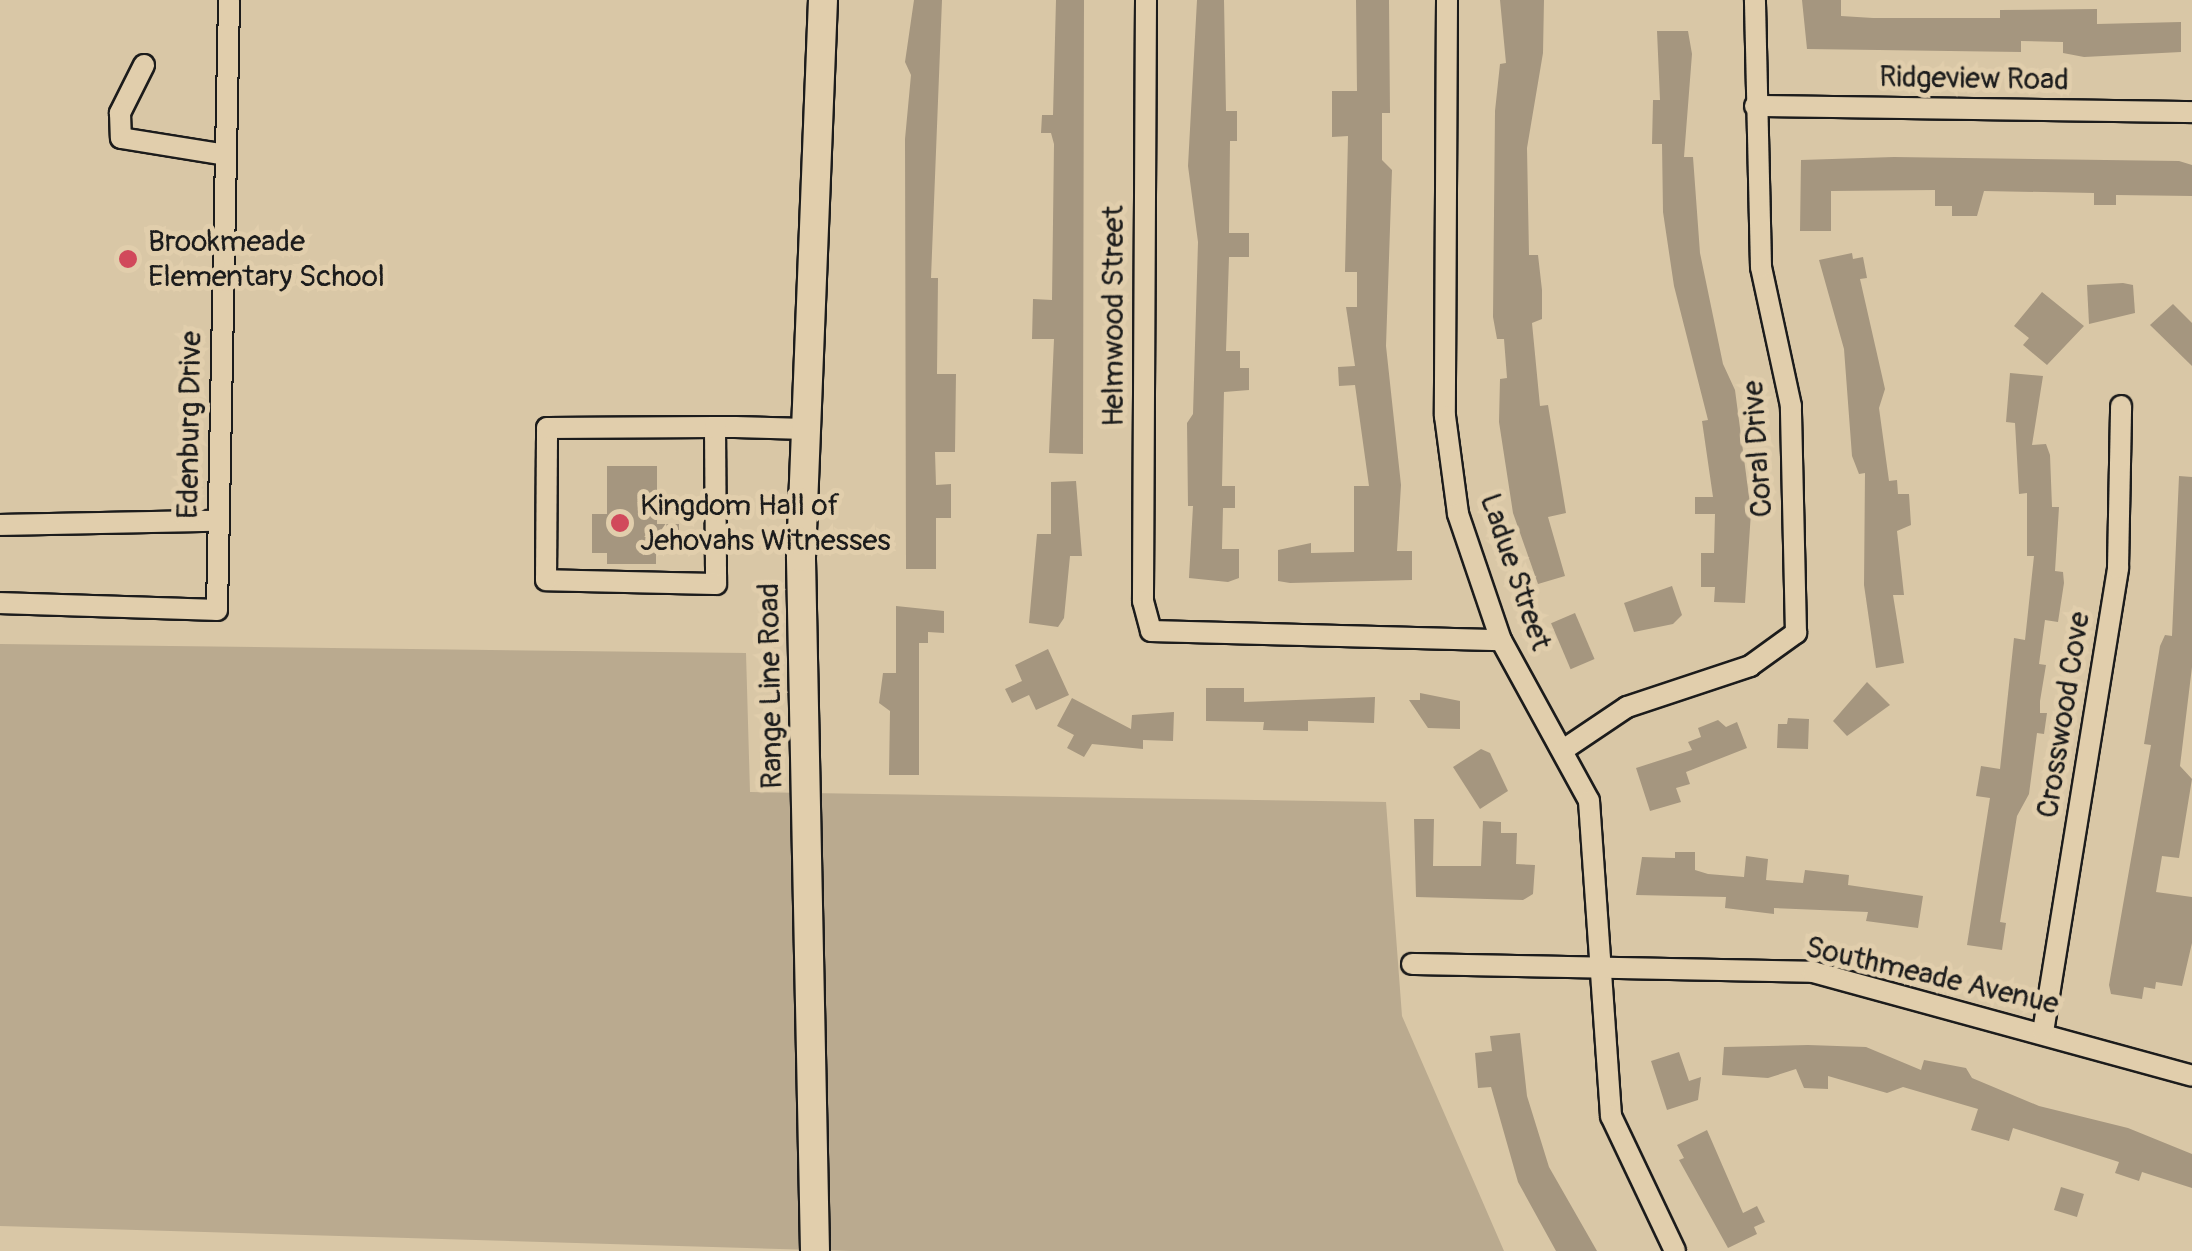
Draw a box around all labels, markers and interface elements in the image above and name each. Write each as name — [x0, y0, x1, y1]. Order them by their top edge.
street label: Ridgeview Road — [1879, 59, 2069, 99]
street label: Helmwood Street — [1096, 205, 1132, 427]
place label: Brookmeade Elementary School — [148, 224, 385, 294]
marker: Brookmeade Elementary School — [117, 248, 139, 270]
street label: Edenburg Drive — [170, 331, 210, 519]
street label: Coral Drive — [1735, 379, 1781, 519]
place label: Kingdom Hall of Jehovahs Witnesses — [640, 488, 891, 558]
street label: Ladue Street — [1471, 489, 1559, 655]
marker: Kingdom Hall of Jehovahs Witnesses — [609, 512, 631, 534]
street label: Range Line Road — [751, 583, 791, 789]
street label: Crosswood Cove — [2030, 609, 2098, 821]
street label: Southmeade Avenue — [1802, 929, 2062, 1023]

